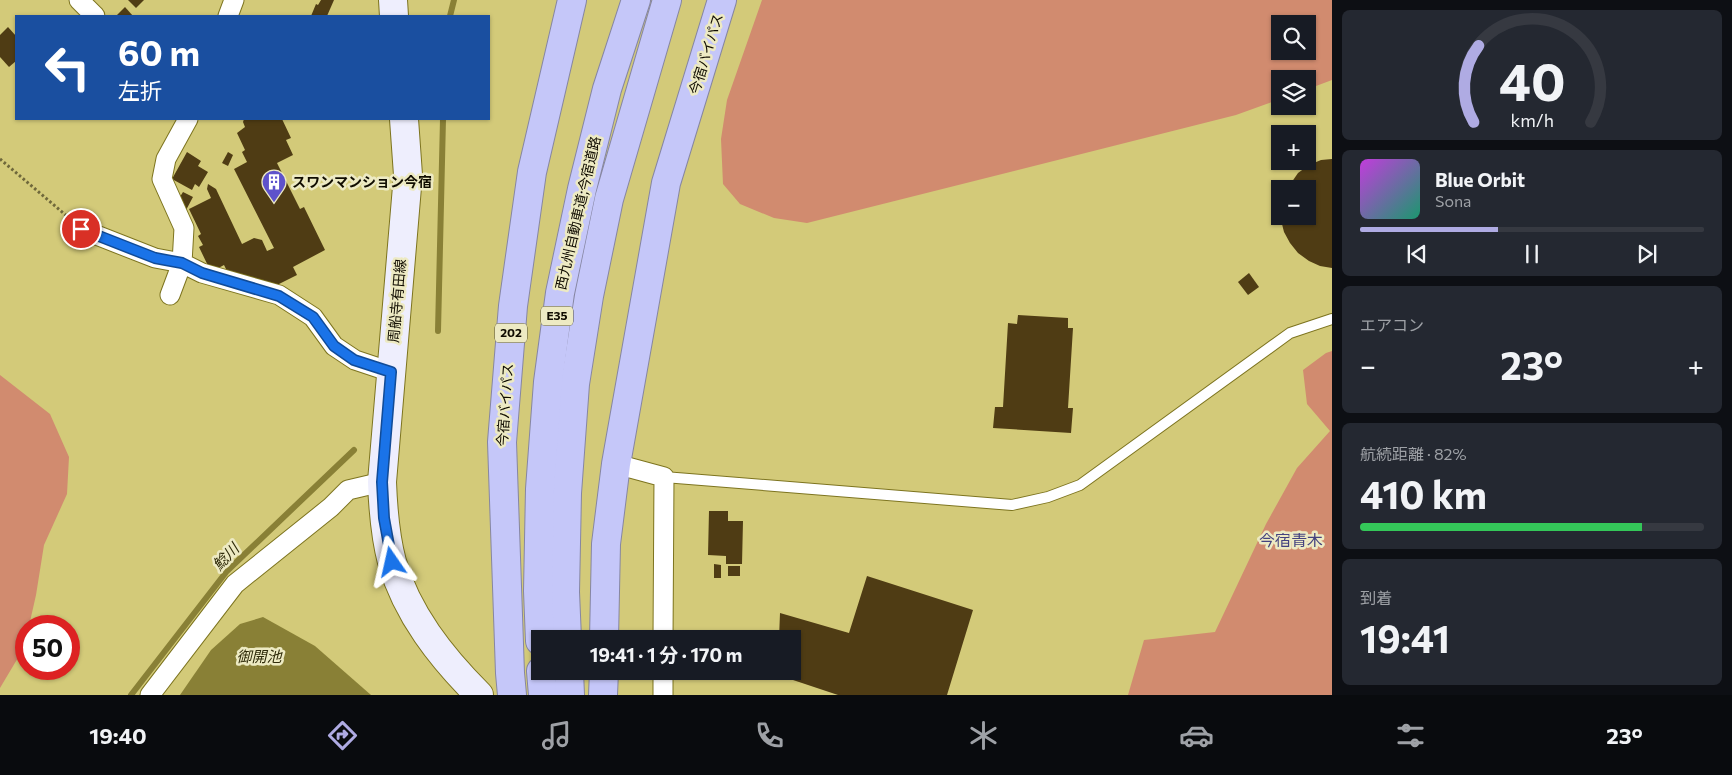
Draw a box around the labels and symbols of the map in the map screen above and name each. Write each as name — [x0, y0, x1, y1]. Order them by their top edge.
street label: 今宿バイパス — [685, 11, 726, 96]
street label: 西九州自動車道;今宿道路 — [552, 134, 603, 291]
building icon: スワンマンション今宿 — [261, 169, 287, 203]
place label: スワンマンション今宿 — [292, 173, 432, 190]
pin — [60, 208, 102, 250]
street label: 周船寺有田線 — [384, 258, 409, 344]
road number: E35 — [541, 306, 573, 326]
road number: 202 — [495, 323, 527, 342]
street label: 今宿バイパス — [493, 363, 516, 447]
district label: 今宿青木 — [1259, 530, 1323, 549]
position arrow — [365, 535, 417, 587]
water label: 鯰川 — [208, 538, 244, 573]
speed limit sign: 50 — [15, 615, 80, 680]
water label: 御開池 — [236, 647, 283, 665]

